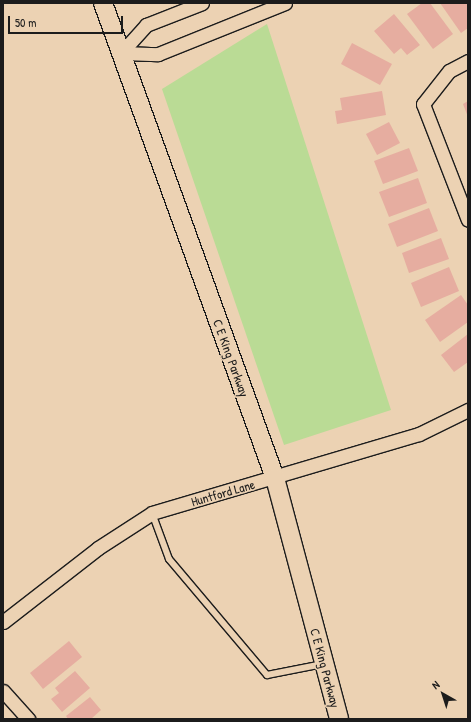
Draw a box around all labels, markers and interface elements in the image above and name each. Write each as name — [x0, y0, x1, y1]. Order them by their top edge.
scale bar — [10, 8, 125, 34]
text: 50 m — [15, 14, 36, 31]
street label: C E King Parkway — [210, 317, 252, 399]
street label: Huntford Lane — [189, 476, 257, 510]
street label: C E King Parkway — [307, 627, 343, 709]
north arrow — [423, 674, 463, 714]
text: N — [429, 677, 442, 692]

